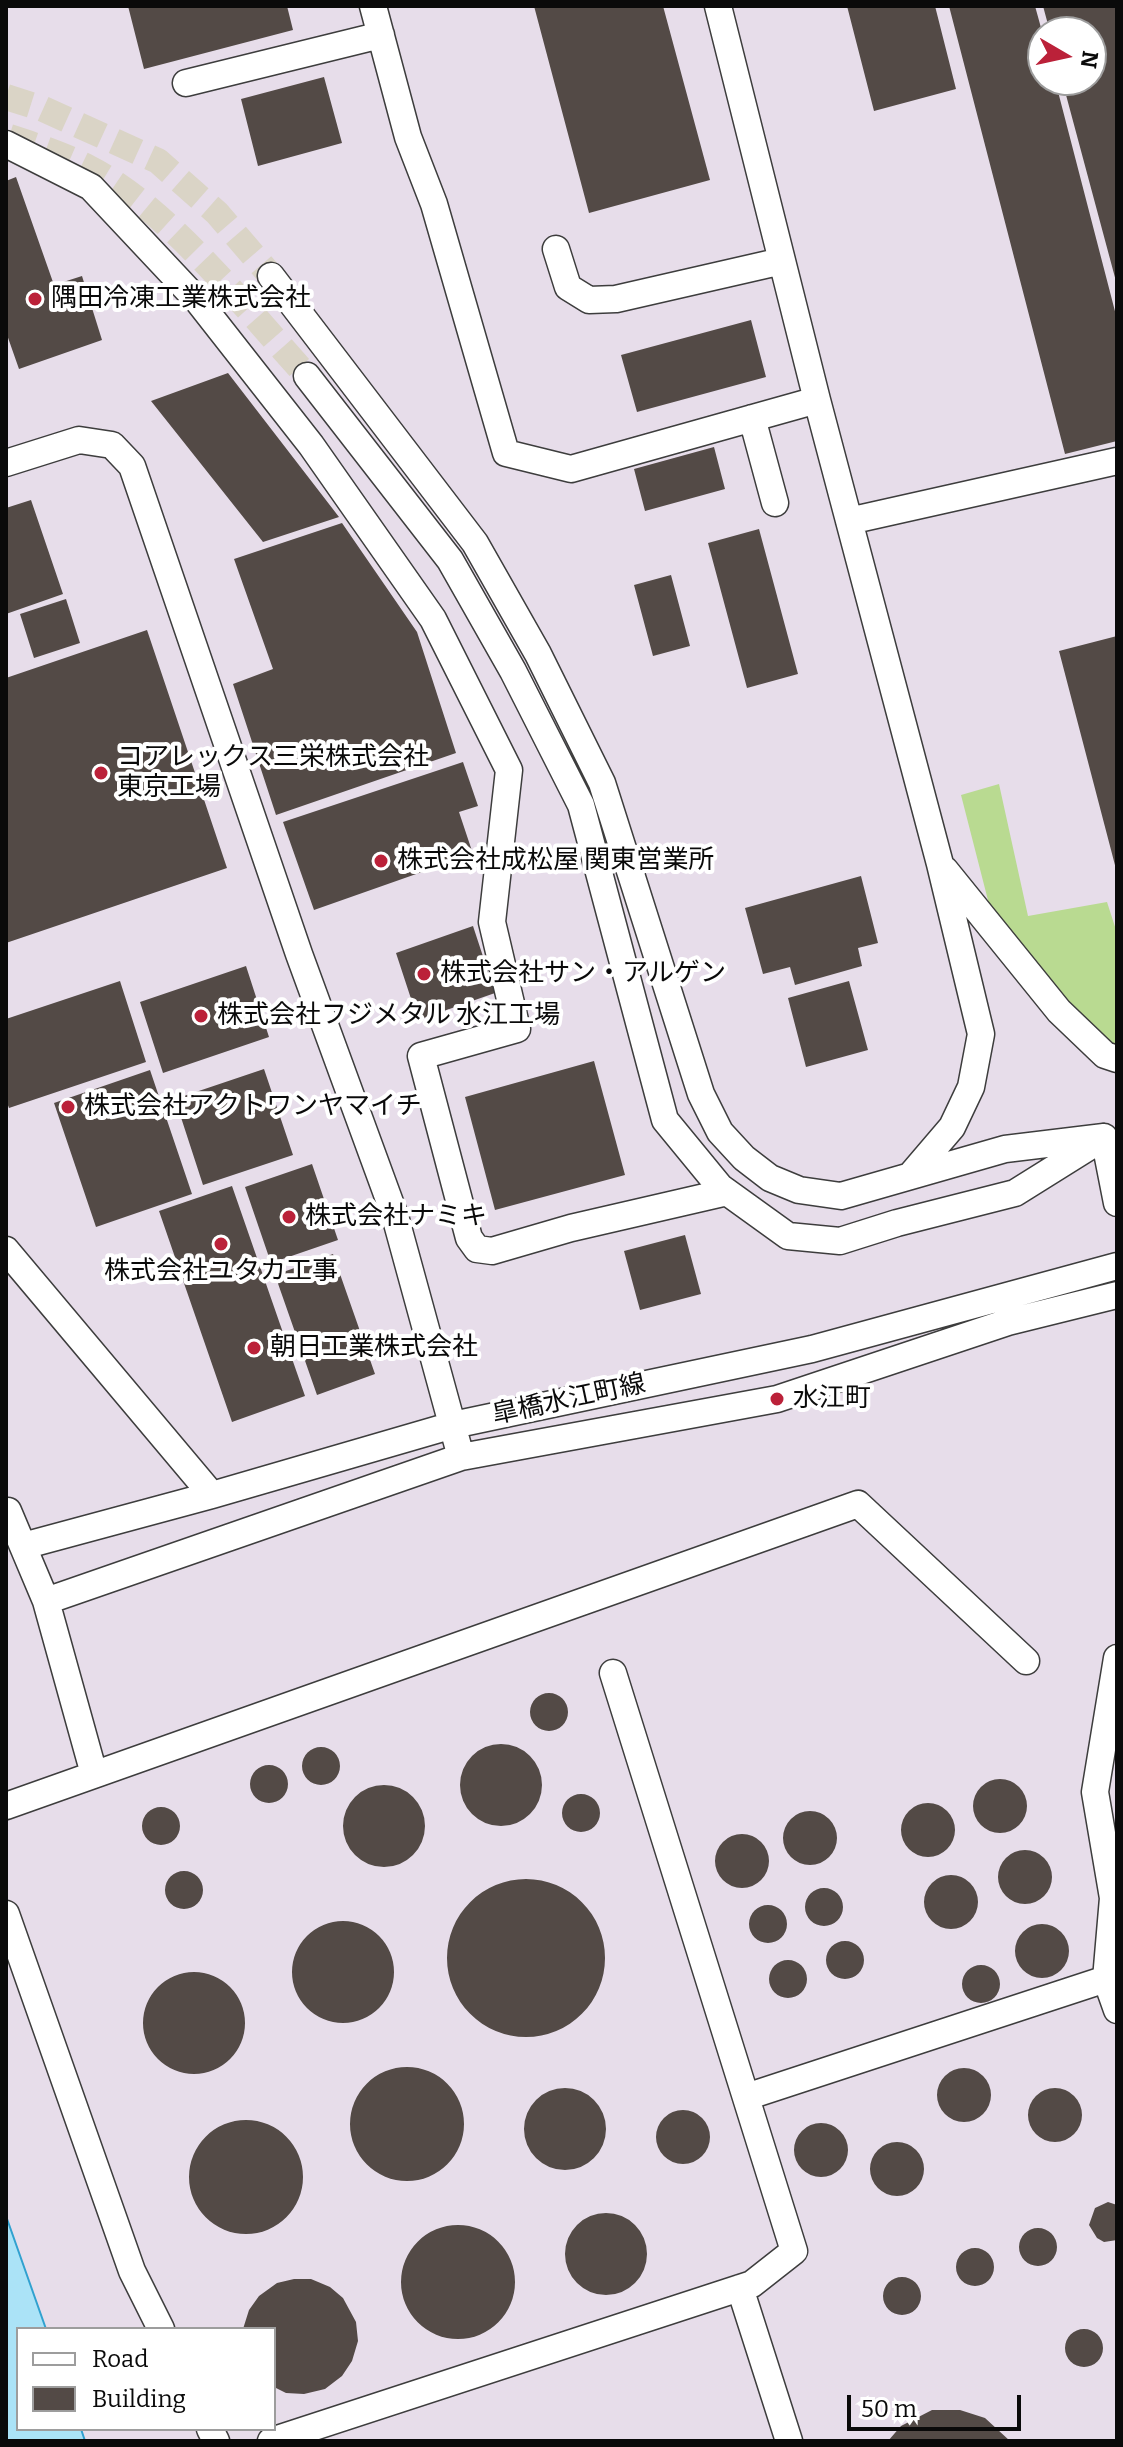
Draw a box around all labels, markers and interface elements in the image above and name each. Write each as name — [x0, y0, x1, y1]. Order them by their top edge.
north arrow — [1027, 16, 1107, 96]
text: N — [1075, 49, 1104, 70]
place label: 隅田冷凍工業株式会社 — [51, 283, 311, 315]
marker: 隅田冷凍工業株式会社 — [26, 290, 44, 308]
place label: コアレックス三栄株式会社 東京工場 — [117, 742, 429, 804]
marker: コアレックス三栄株式会社 東京工場 — [92, 764, 110, 782]
place label: 株式会社成松屋 関東営業所 — [397, 845, 714, 877]
marker: 株式会社成松屋 関東営業所 — [372, 852, 390, 870]
place label: 株式会社サン・アルゲン — [440, 958, 726, 990]
marker: 株式会社サン・アルゲン — [415, 965, 433, 983]
place label: 株式会社フジメタル 水江工場 — [217, 1000, 560, 1032]
marker: 株式会社フジメタル 水江工場 — [192, 1007, 210, 1025]
place label: 株式会社アクトワンヤマイチ — [84, 1091, 422, 1123]
marker: 株式会社アクトワンヤマイチ — [59, 1098, 77, 1116]
place label: 株式会社ナミキ — [305, 1201, 487, 1233]
marker: 株式会社ナミキ — [280, 1208, 298, 1226]
marker: 株式会社ユタカ工事 — [212, 1235, 230, 1253]
place label: 株式会社ユタカ工事 — [104, 1256, 338, 1288]
place label: 朝日工業株式会社 — [270, 1332, 478, 1364]
marker: 朝日工業株式会社 — [245, 1339, 263, 1357]
street label: 皐橋水江町線 — [489, 1369, 649, 1431]
place label: 水江町 — [793, 1383, 871, 1415]
marker: 水江町 — [768, 1390, 786, 1408]
legend — [16, 2327, 276, 2431]
text: Road — [92, 2345, 148, 2373]
scale bar — [851, 2379, 1025, 2429]
text: Building — [92, 2385, 186, 2413]
text: 50 m — [861, 2395, 917, 2423]

